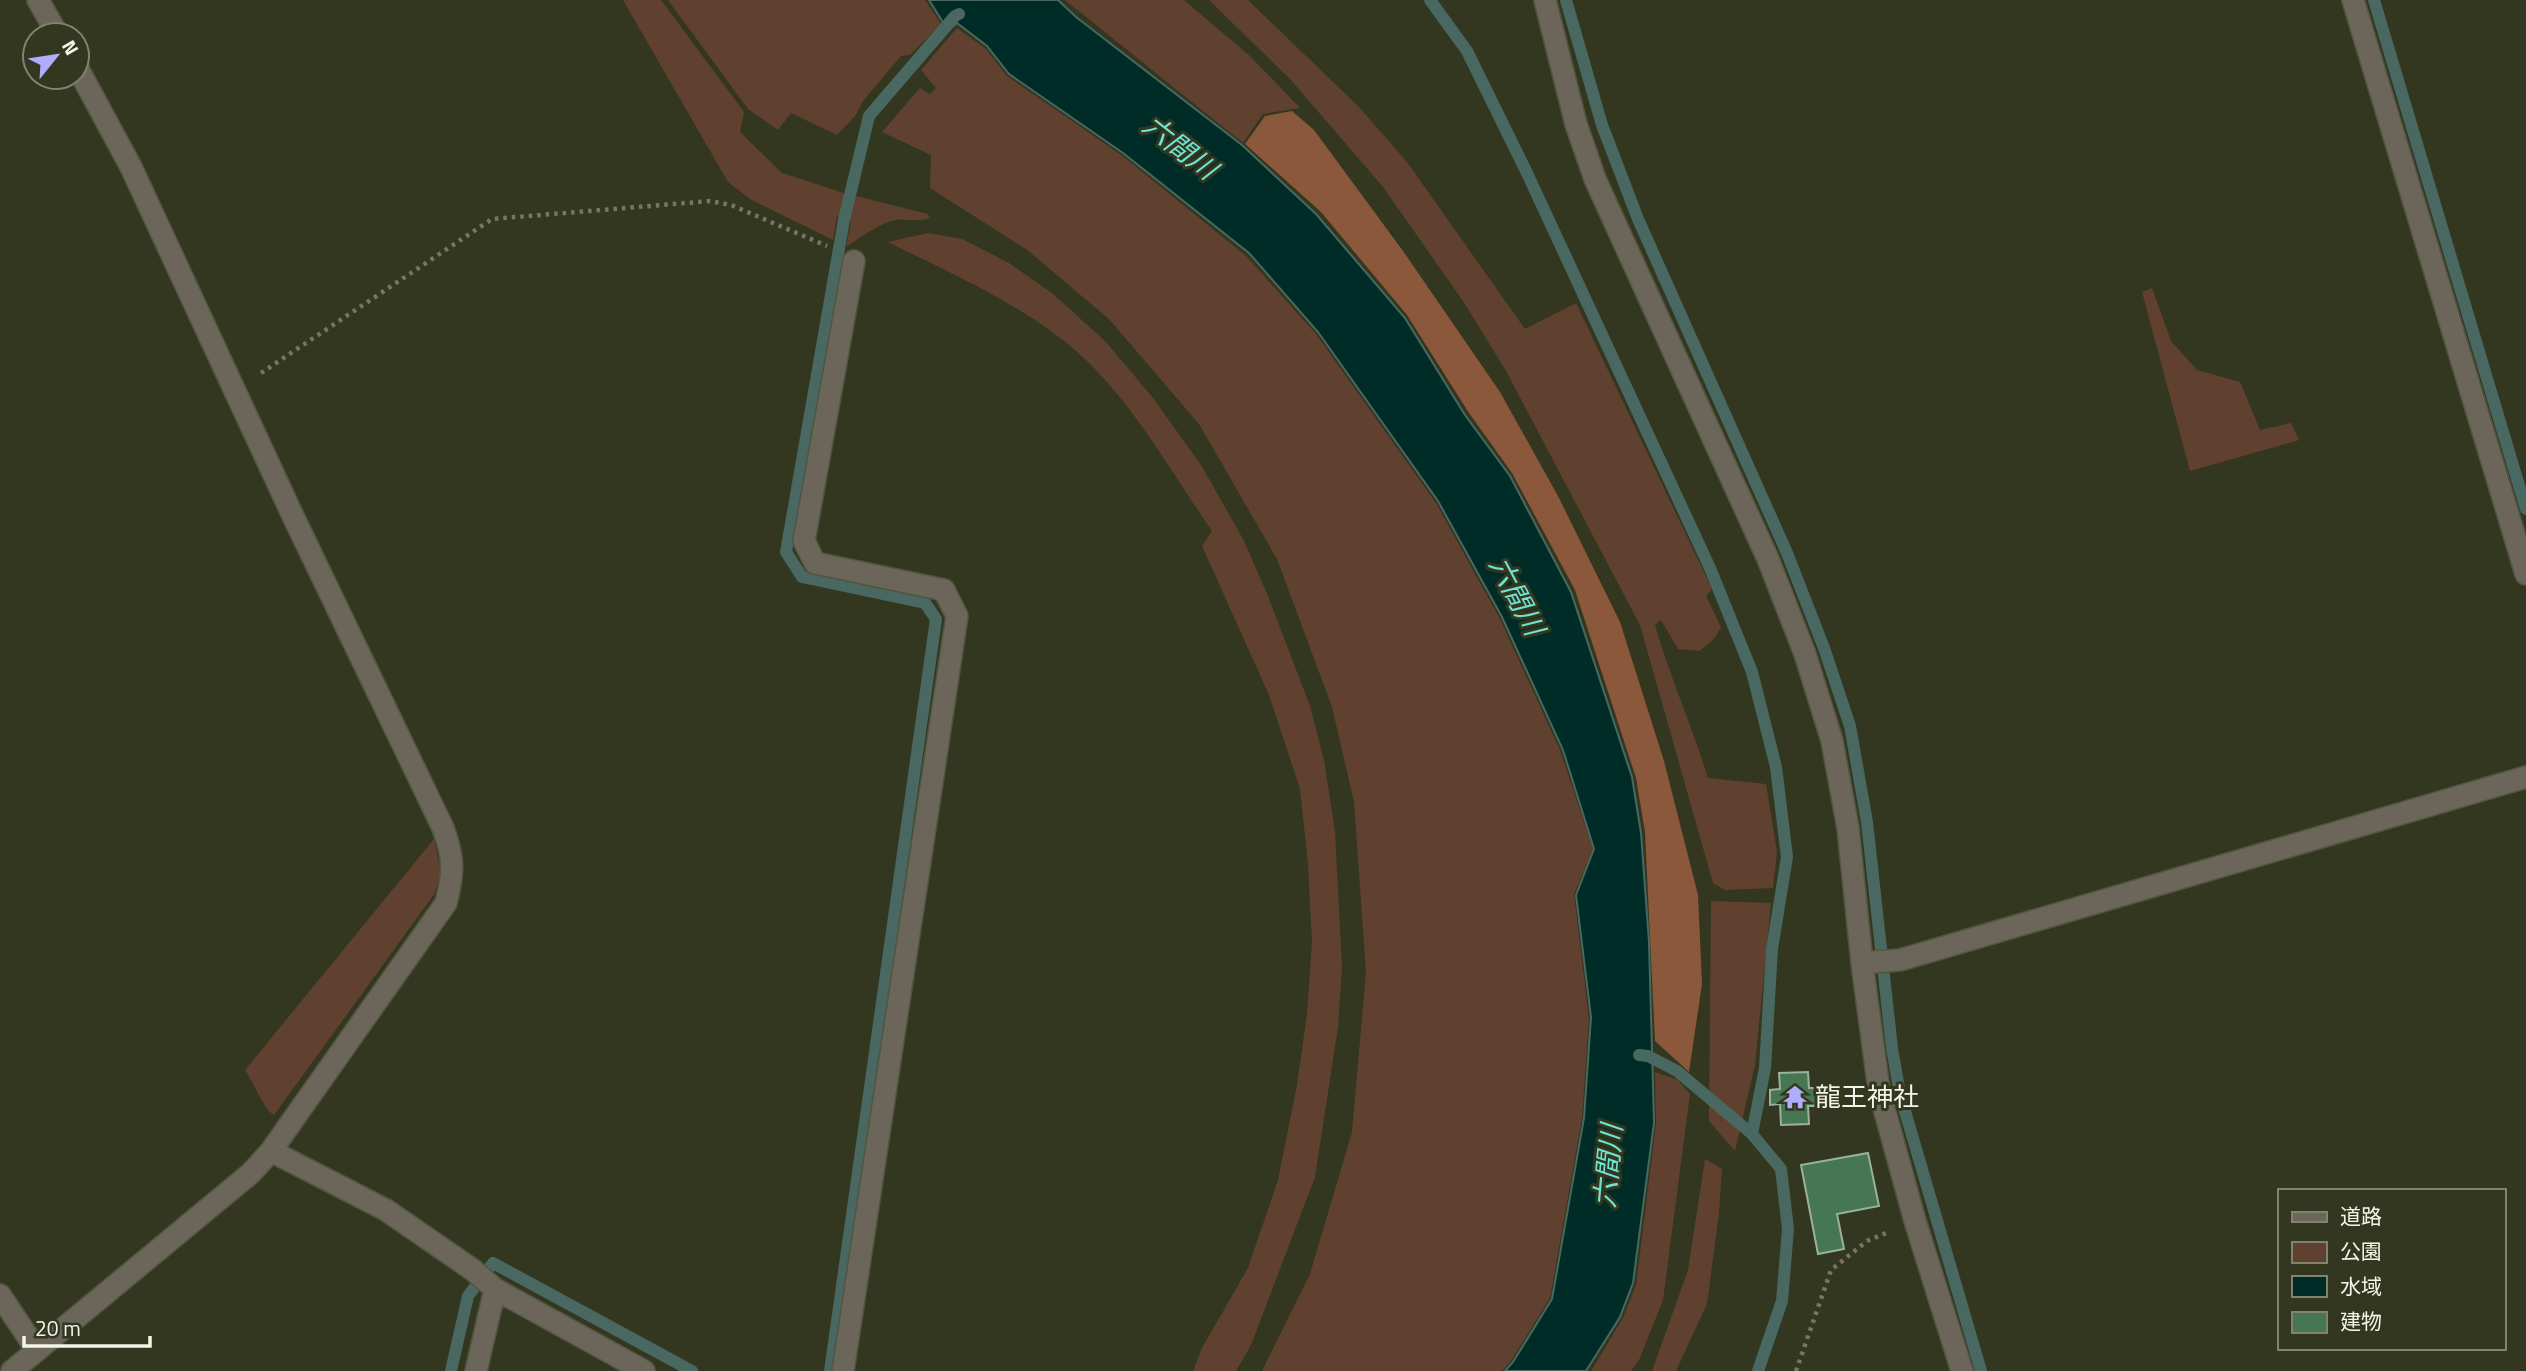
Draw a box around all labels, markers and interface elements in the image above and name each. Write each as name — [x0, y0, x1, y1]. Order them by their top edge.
north arrow — [21, 21, 91, 91]
text: N — [55, 34, 87, 60]
water label: 六間川 — [1134, 104, 1229, 191]
water label: 六間川 — [1479, 549, 1558, 646]
place label: 龍王神社 — [1815, 1077, 1919, 1116]
temple icon: 龍王神社 — [1781, 1083, 1809, 1111]
water label: 六間川 — [1582, 1119, 1633, 1210]
legend — [2278, 1189, 2505, 1350]
text: 道路 — [2340, 1200, 2382, 1232]
text: 公園 — [2340, 1235, 2382, 1267]
text: 水域 — [2340, 1270, 2382, 1302]
scale bar — [24, 1304, 150, 1348]
text: 建物 — [2340, 1305, 2382, 1337]
text: 20 m — [35, 1312, 81, 1344]

